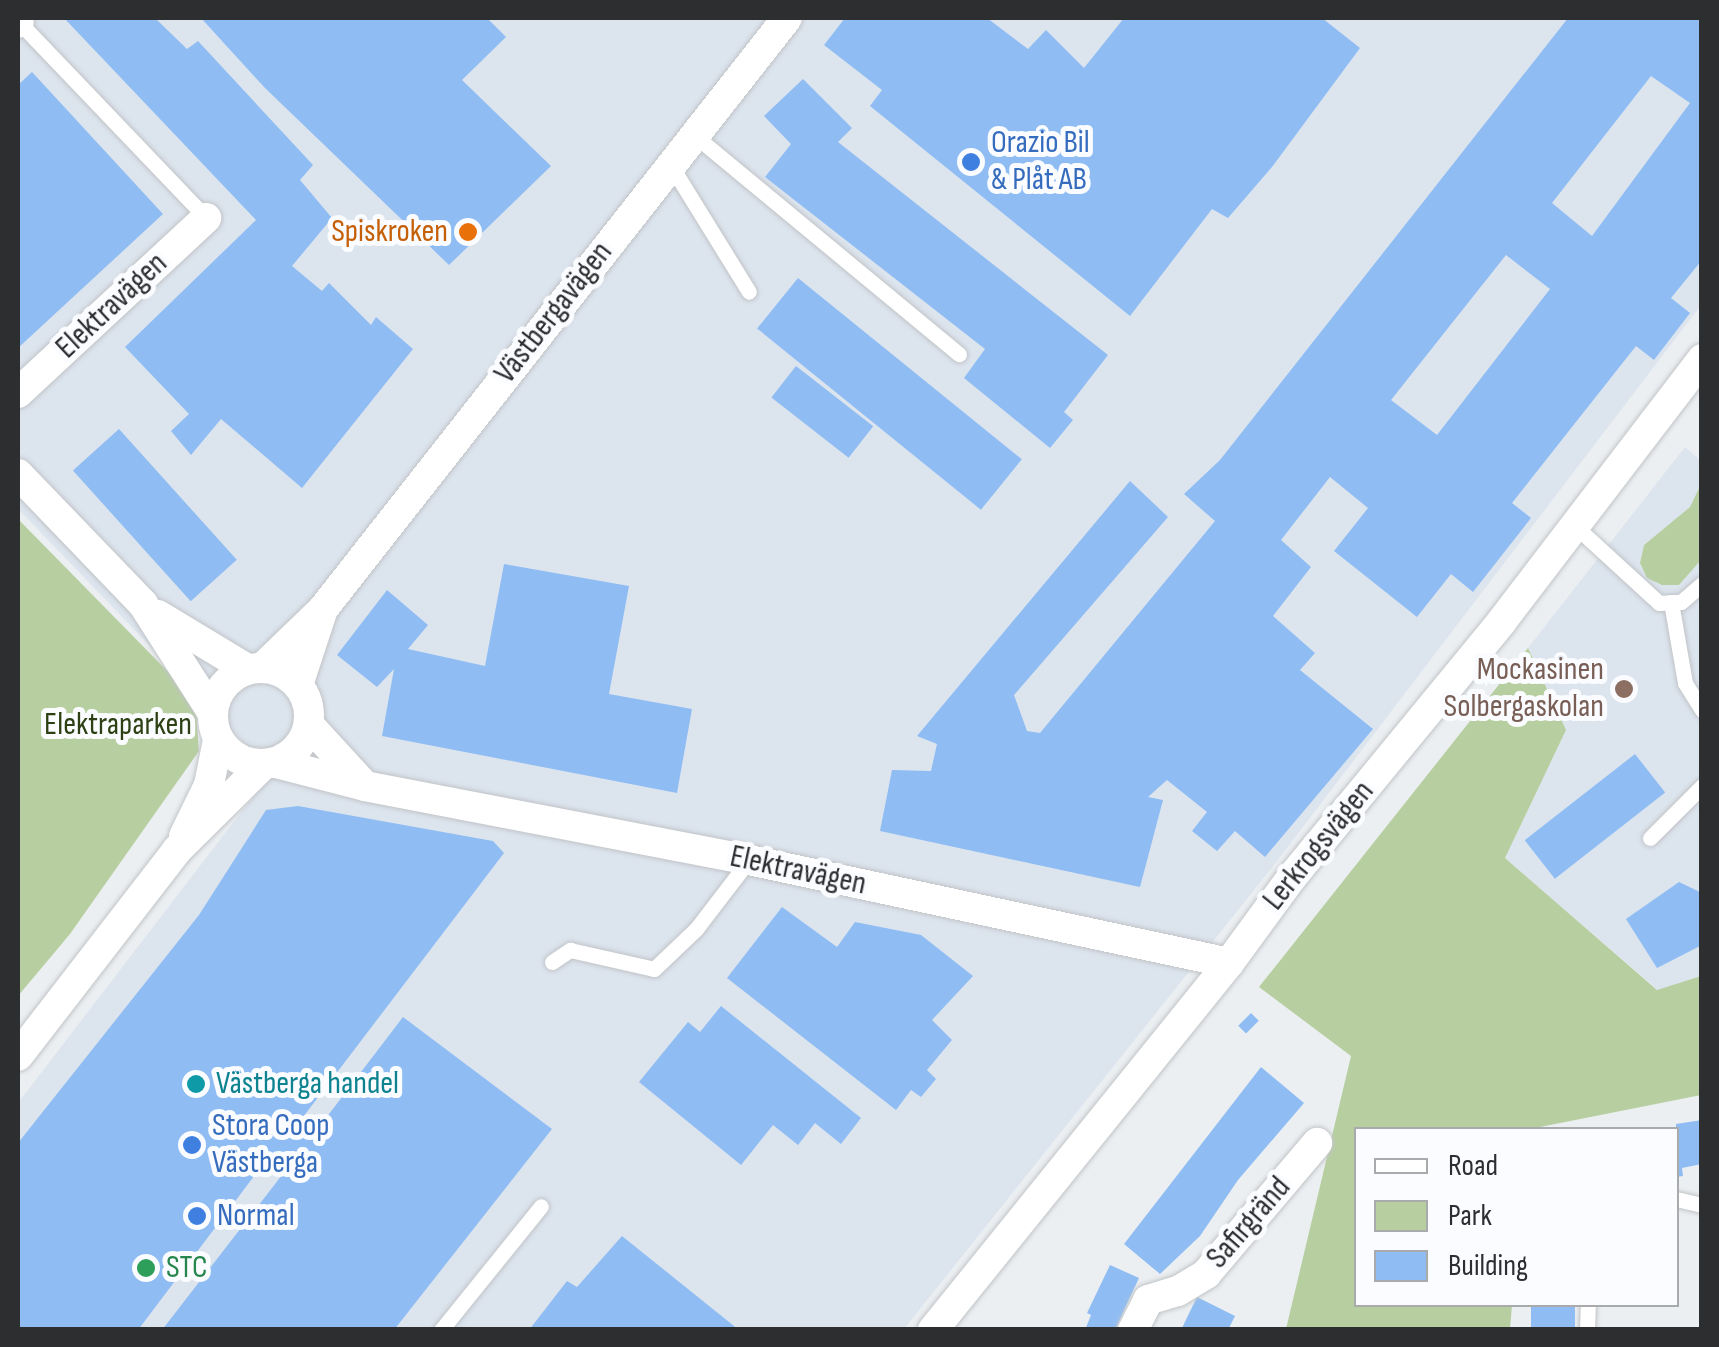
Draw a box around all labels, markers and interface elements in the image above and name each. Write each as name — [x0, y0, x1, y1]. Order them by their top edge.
place label: Orazio Bil & Plåt AB — [991, 125, 1090, 200]
marker: Orazio Bil & Plåt AB — [960, 151, 982, 173]
place label: Spiskroken — [331, 213, 448, 251]
marker: Spiskroken — [457, 221, 479, 243]
street label: Västbergavägen — [487, 234, 621, 392]
street label: Elektravägen — [48, 245, 176, 367]
place label: Mockasinen Solbergaskolan — [1443, 652, 1604, 727]
marker: Mockasinen Solbergaskolan — [1613, 678, 1635, 700]
park label: Elektraparken — [44, 706, 192, 744]
street label: Lerkrogsvägen — [1255, 774, 1383, 918]
street label: Elektravägen — [726, 838, 870, 904]
place label: Västberga handel — [216, 1065, 399, 1103]
marker: Västberga handel — [185, 1073, 207, 1095]
place label: Stora Coop Västberga — [212, 1108, 330, 1183]
legend — [1354, 1127, 1679, 1307]
marker: Stora Coop Västberga — [181, 1134, 203, 1156]
text: Road — [1448, 1148, 1498, 1184]
street label: Safirgränd — [1199, 1169, 1299, 1277]
place label: Normal — [217, 1197, 295, 1235]
text: Park — [1448, 1198, 1492, 1234]
marker: Normal — [186, 1205, 208, 1227]
text: Building — [1448, 1248, 1528, 1284]
place label: STC — [166, 1249, 207, 1287]
marker: STC — [135, 1257, 157, 1279]

